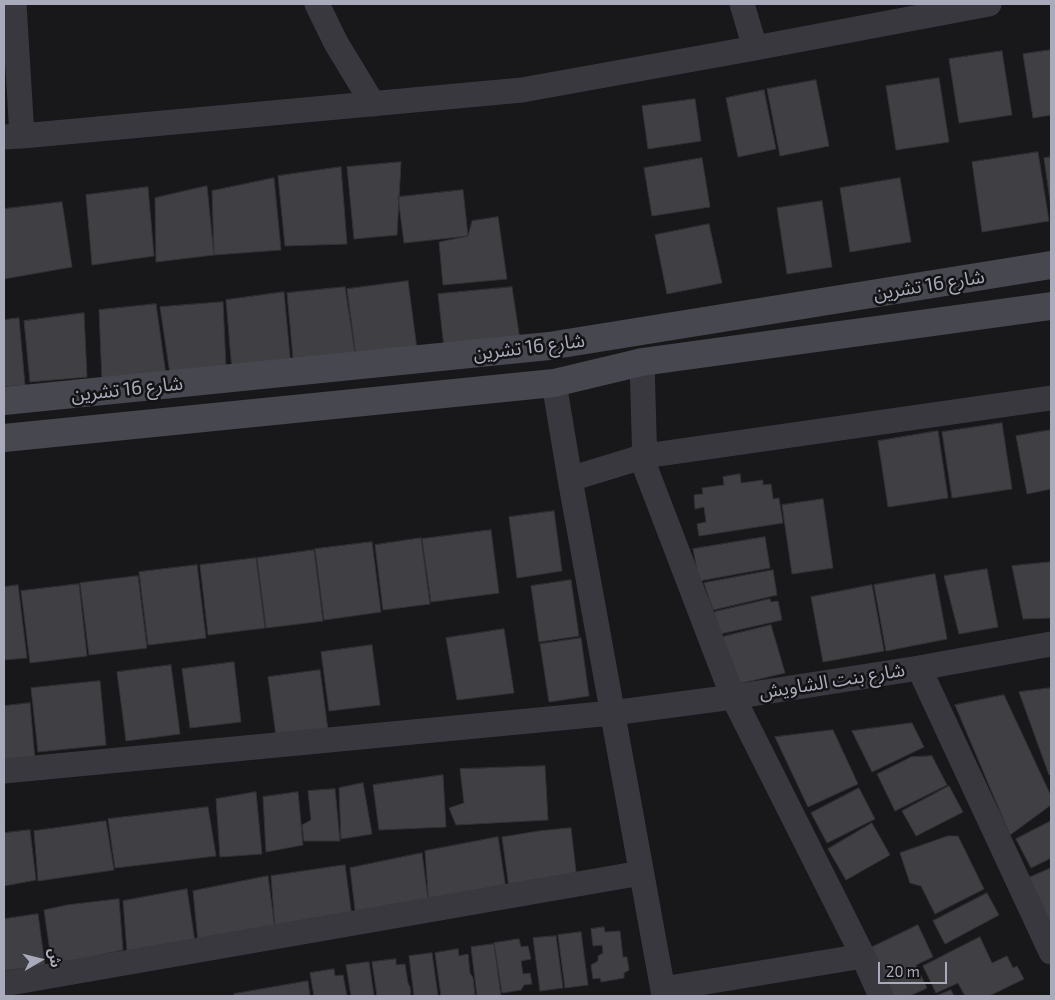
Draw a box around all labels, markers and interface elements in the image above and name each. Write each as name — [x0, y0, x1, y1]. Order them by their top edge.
street label: شارع 16 تشرين — [872, 265, 986, 305]
street label: شارع 16 تشرين — [472, 329, 586, 365]
street label: شارع 16 تشرين — [70, 372, 184, 406]
street label: شارع بنت الشاويش — [757, 658, 907, 704]
north arrow — [15, 935, 65, 985]
text: ش — [46, 947, 65, 969]
scale bar — [880, 952, 949, 984]
text: 20 m — [886, 962, 920, 980]

